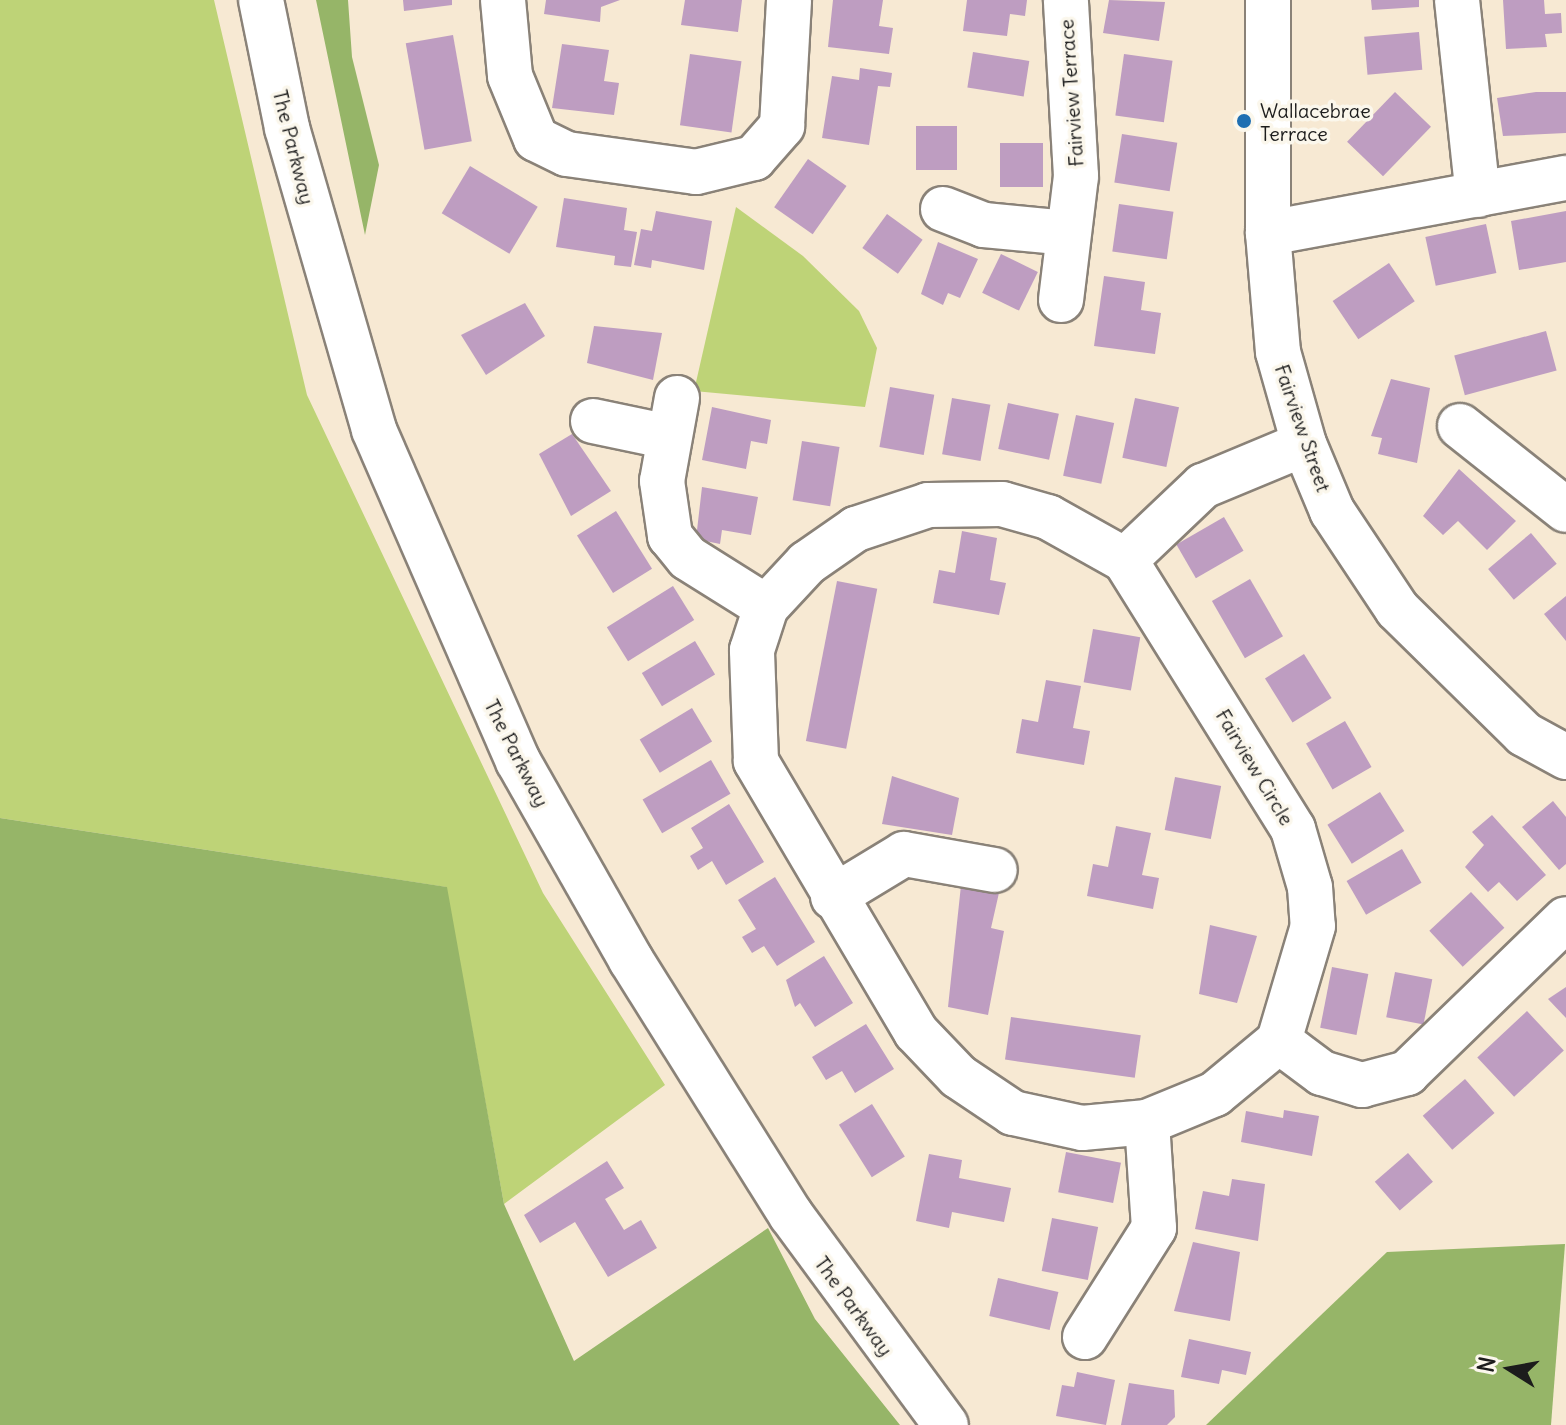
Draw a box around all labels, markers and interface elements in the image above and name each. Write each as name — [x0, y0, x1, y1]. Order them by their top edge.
street label: Fairview Terrace — [1054, 18, 1088, 168]
street label: The Parkway — [268, 87, 320, 207]
place label: Wallacebrae Terrace — [1260, 98, 1371, 145]
marker: Wallacebrae Terrace — [1235, 112, 1253, 130]
street label: Fairview Street — [1270, 361, 1336, 495]
street label: The Parkway — [480, 695, 554, 811]
street label: Fairview Circle — [1211, 705, 1299, 829]
street label: The Parkway — [810, 1252, 898, 1360]
north arrow — [1470, 1329, 1550, 1409]
text: N — [1471, 1354, 1502, 1375]

